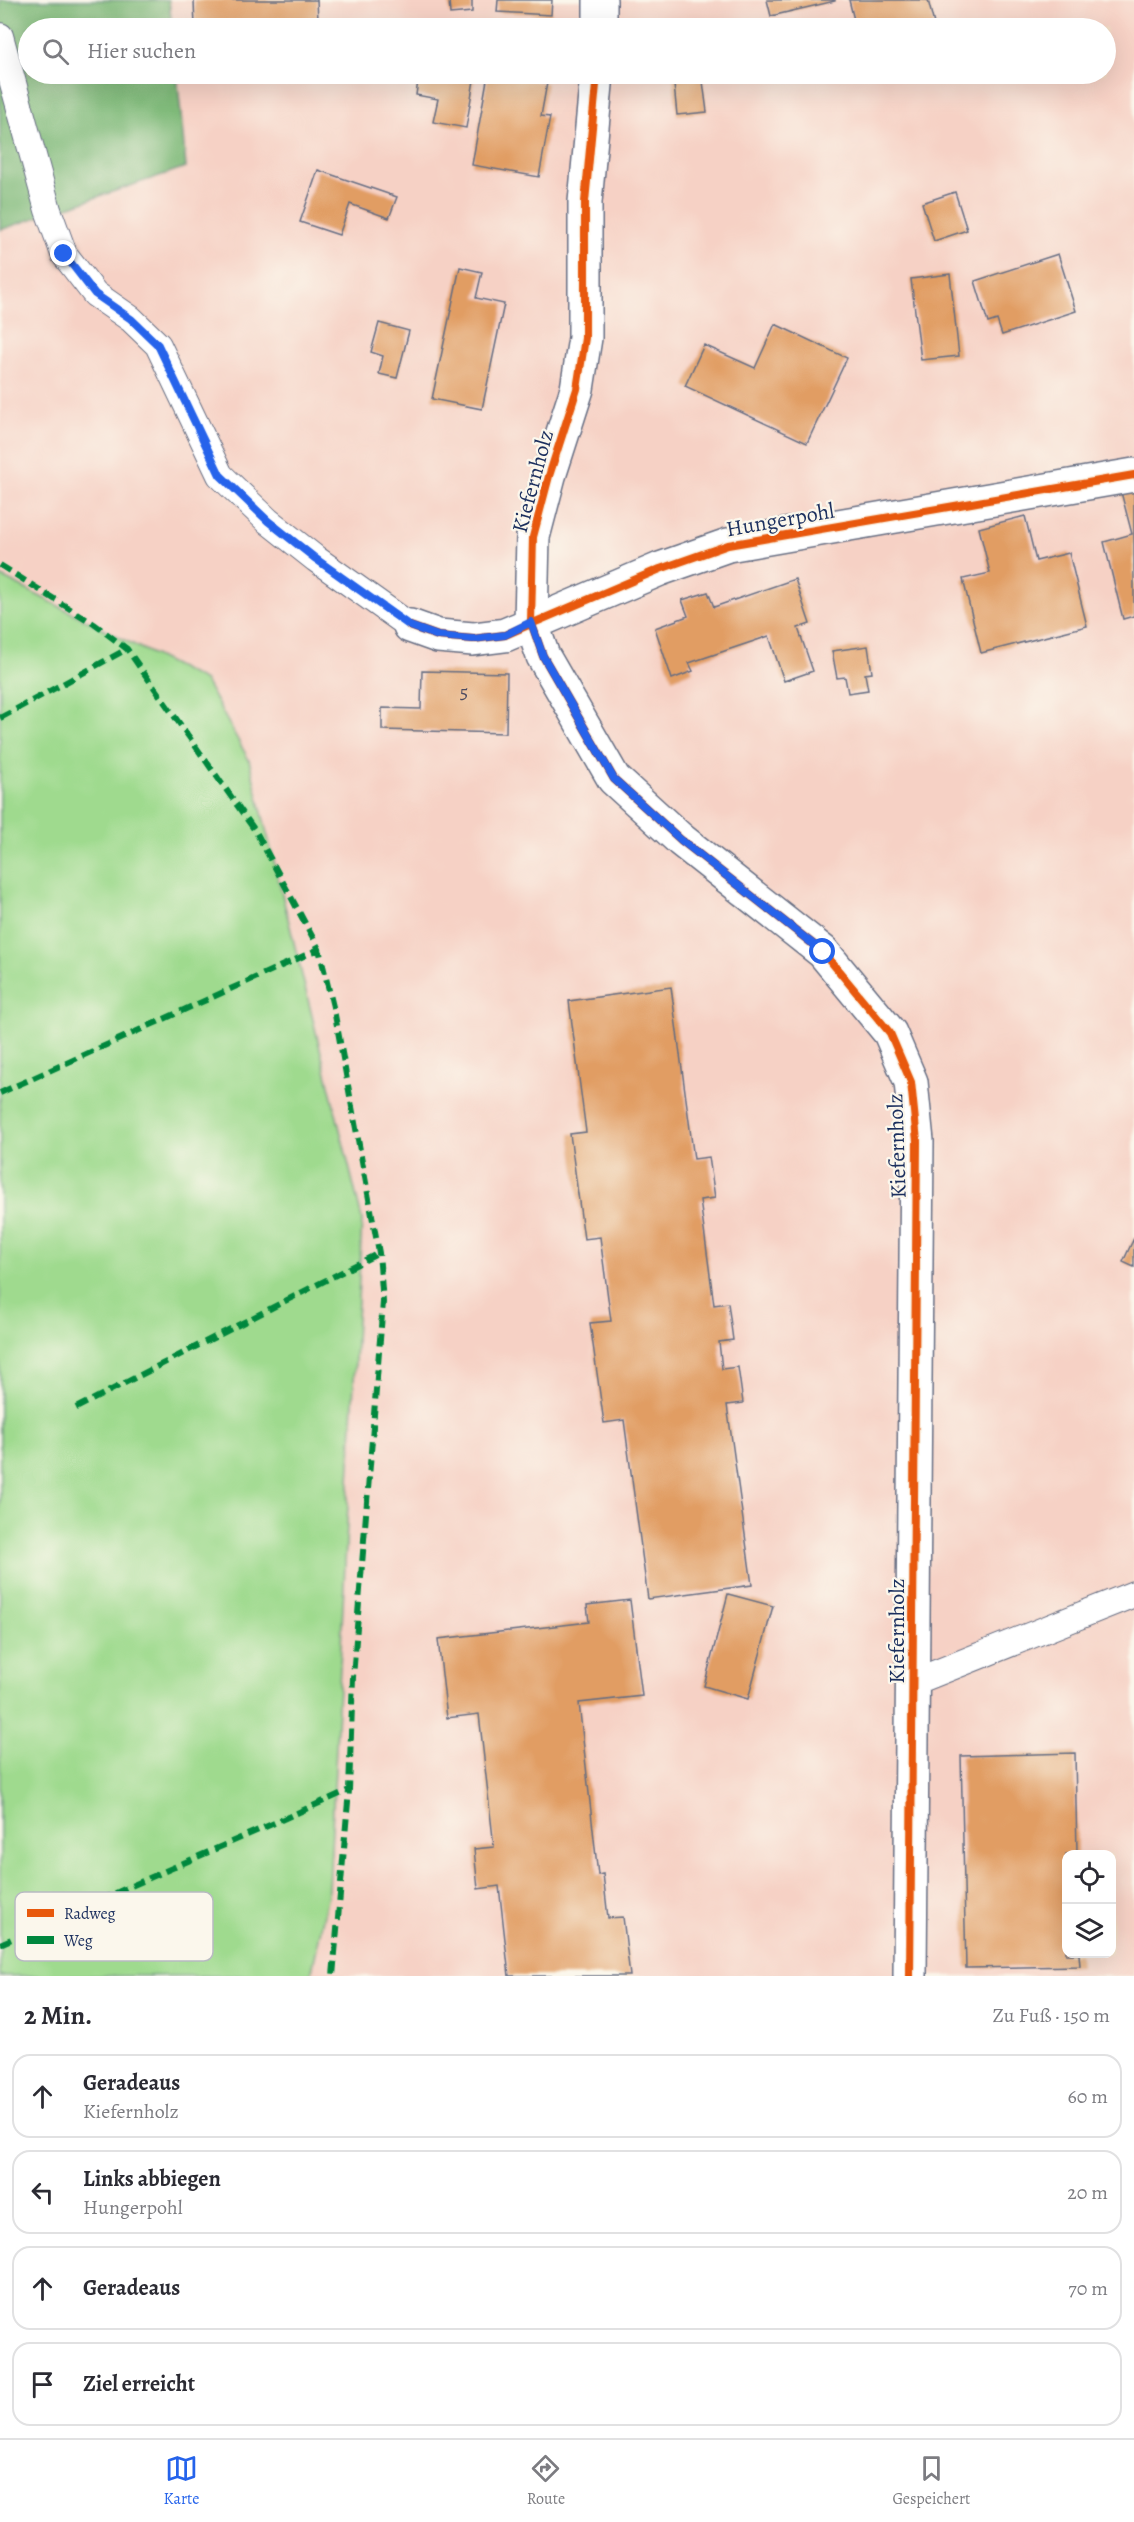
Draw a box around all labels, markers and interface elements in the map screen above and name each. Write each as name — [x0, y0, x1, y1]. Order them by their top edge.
search box — [18, 18, 1116, 84]
icon: search — [39, 35, 72, 68]
text: Hier suchen — [87, 36, 196, 66]
route end — [50, 240, 76, 266]
street label: Kiefernholz — [505, 427, 561, 536]
street label: Hungerpohl — [724, 496, 837, 544]
house number: 5 — [460, 678, 468, 705]
route start — [809, 938, 835, 964]
street label: Kiefernholz — [880, 1093, 914, 1199]
street label: Kiefernholz — [882, 1578, 912, 1684]
map controls — [1062, 1850, 1116, 1958]
button: locate — [1062, 1850, 1116, 1904]
legend — [15, 1892, 213, 1961]
text: Radweg — [64, 1903, 116, 1925]
button: layers — [1062, 1904, 1116, 1958]
text: Weg — [63, 1930, 93, 1952]
text: 2 Min. — [24, 1998, 92, 2033]
text: Zu Fuß · 150 m — [993, 2002, 1110, 2029]
text: Geradeaus — [83, 2068, 180, 2098]
icon: ahead — [26, 2080, 59, 2113]
text: 60 m — [1068, 2083, 1108, 2110]
text: Kiefernholz — [83, 2098, 179, 2125]
text: Links abbiegen — [83, 2164, 221, 2194]
icon: left — [26, 2176, 59, 2209]
text: 20 m — [1067, 2179, 1108, 2206]
text: Hungerpohl — [83, 2194, 183, 2221]
icon: ahead — [26, 2272, 59, 2305]
text: Geradeaus — [83, 2273, 180, 2303]
text: 70 m — [1068, 2275, 1108, 2302]
icon: arrive — [26, 2368, 59, 2401]
text: Ziel erreicht — [83, 2369, 195, 2399]
tab: Karte — [164, 2452, 200, 2510]
tab: Route — [527, 2452, 565, 2510]
tab: Gespeichert — [892, 2452, 970, 2510]

